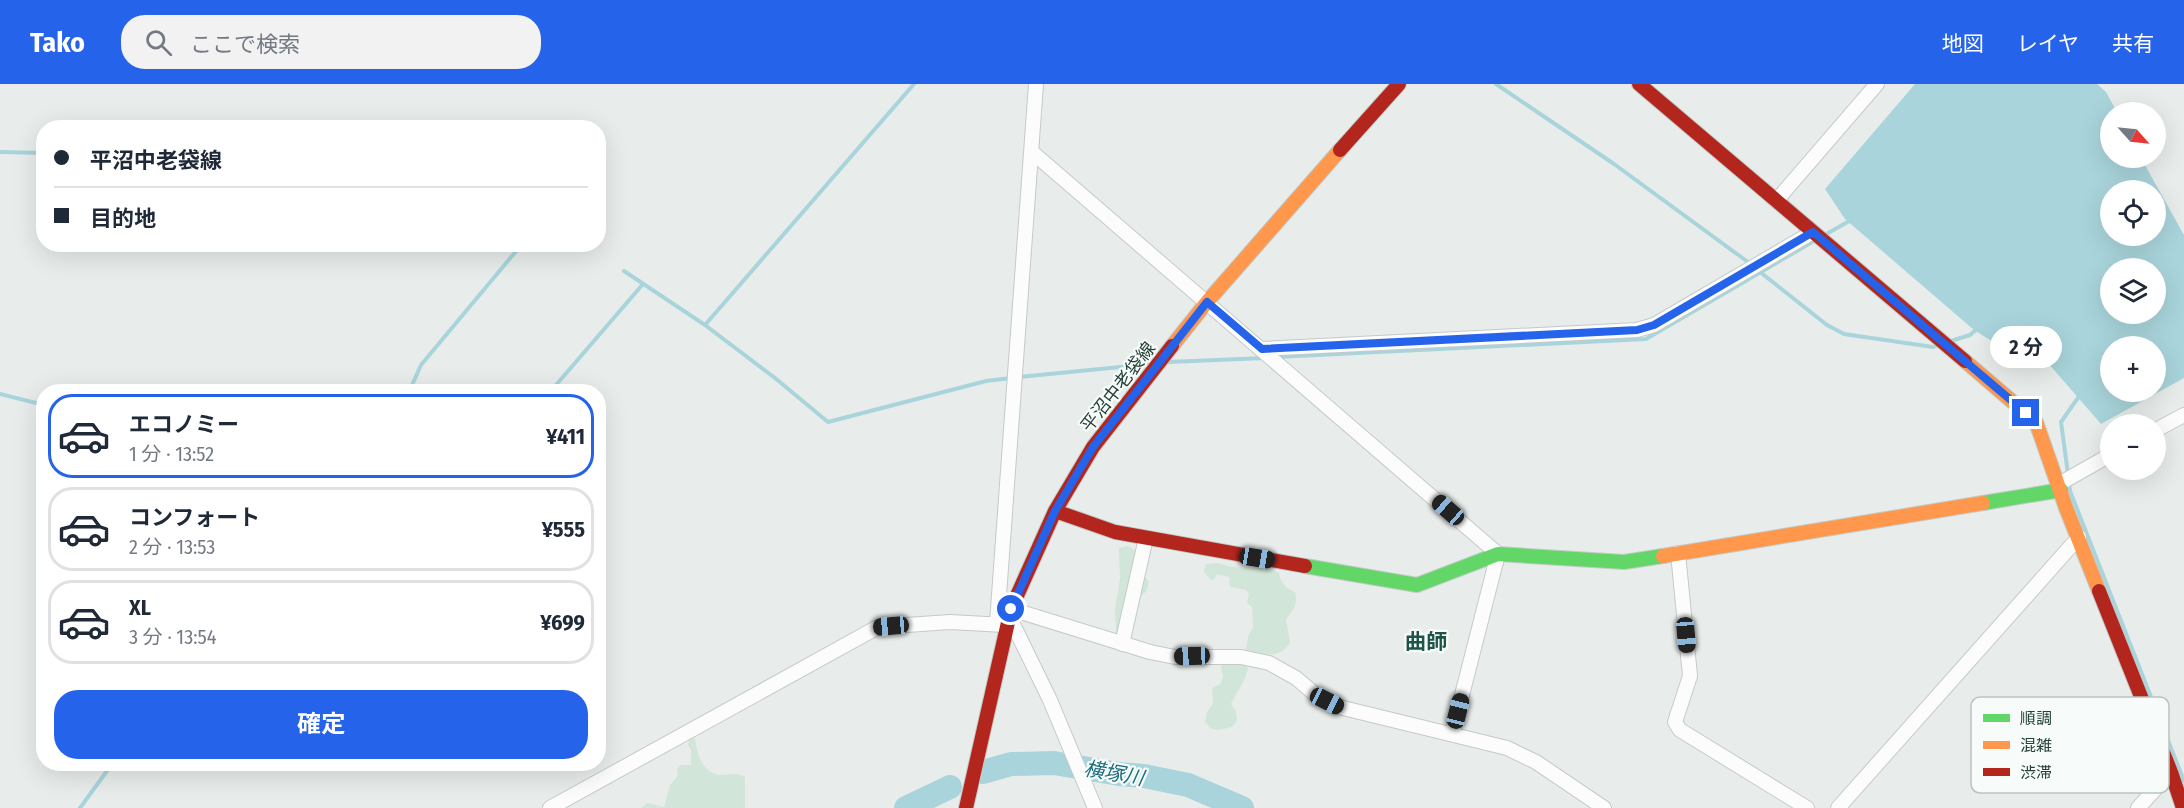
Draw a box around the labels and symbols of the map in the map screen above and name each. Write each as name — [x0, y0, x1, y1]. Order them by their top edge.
north arrow — [2100, 102, 2166, 168]
callout: 2 分 — [1990, 326, 2062, 368]
street label: 平沼中老袋線 — [1076, 338, 1160, 436]
route end — [2012, 399, 2039, 426]
car — [1429, 491, 1467, 529]
car — [1238, 546, 1276, 570]
route start — [997, 595, 1024, 622]
car — [872, 615, 910, 637]
car — [1675, 616, 1697, 654]
district label: 曲師 — [1405, 629, 1447, 655]
car — [1174, 646, 1210, 666]
car — [1307, 685, 1347, 717]
car — [1445, 691, 1471, 731]
legend — [1971, 697, 2169, 793]
text: 順調 — [2020, 709, 2052, 728]
text: 混雑 — [2020, 736, 2052, 755]
water label: 横塚川 — [1082, 756, 1148, 790]
text: 渋滞 — [2020, 763, 2052, 782]

